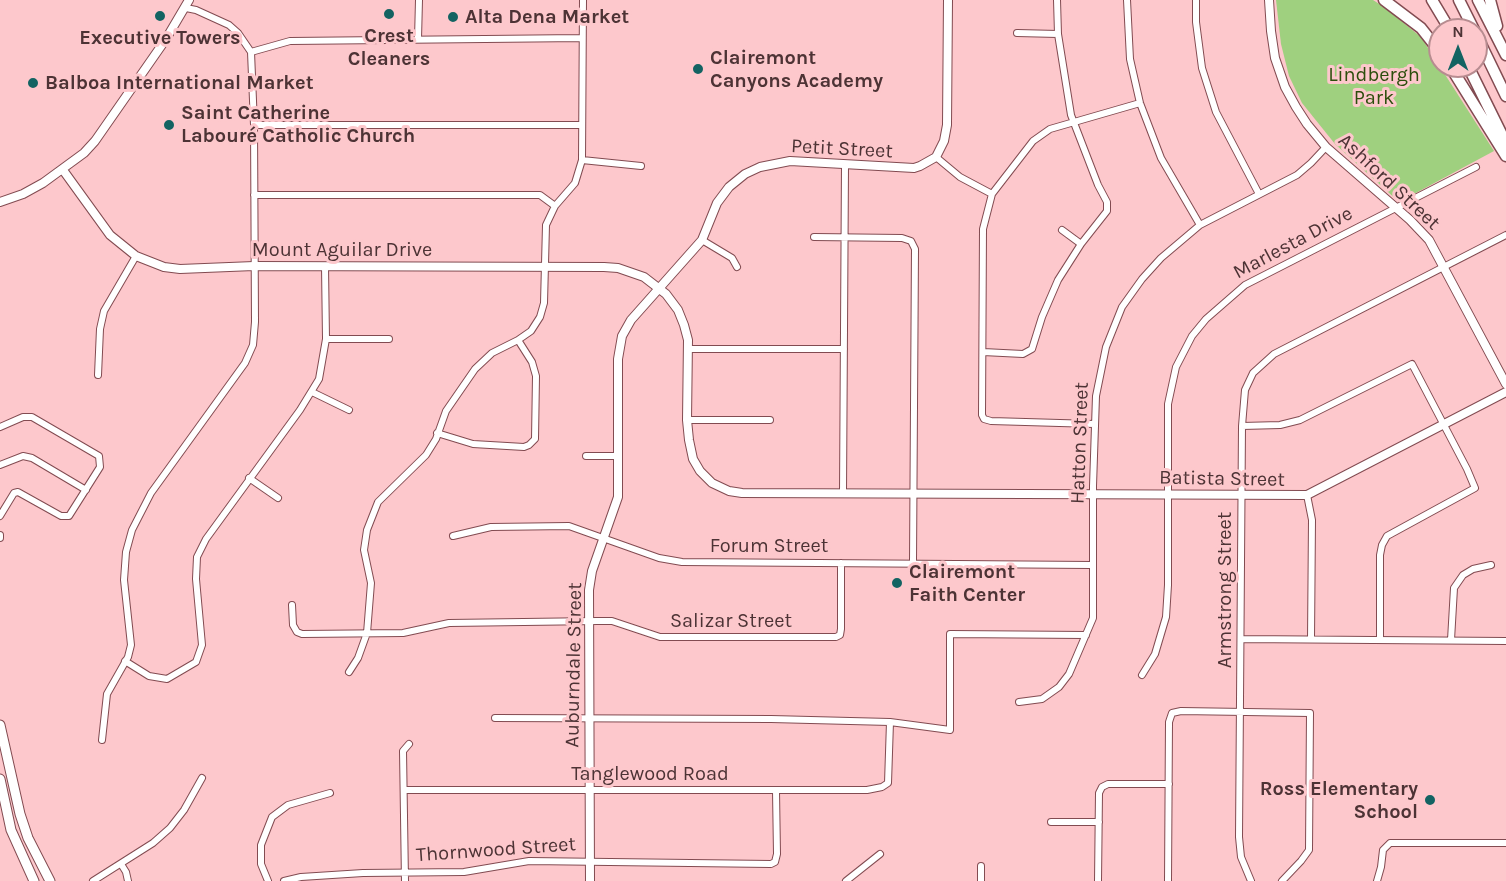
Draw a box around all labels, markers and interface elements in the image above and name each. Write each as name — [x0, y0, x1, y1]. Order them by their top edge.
place label: Alta Dena Market — [465, 5, 629, 29]
marker: Crest Cleaners — [382, 7, 396, 21]
marker: Executive Towers — [153, 9, 167, 23]
marker: Alta Dena Market — [446, 10, 460, 24]
north arrow — [1428, 18, 1488, 78]
text: N — [1452, 22, 1464, 41]
place label: Crest Cleaners — [348, 24, 430, 71]
place label: Executive Towers — [79, 26, 241, 50]
place label: Clairemont Canyons Academy — [710, 46, 883, 93]
marker: Clairemont Canyons Academy — [691, 62, 705, 76]
park label: Lindbergh Park — [1328, 63, 1420, 110]
place label: Balboa International Market — [45, 71, 314, 95]
marker: Balboa International Market — [26, 76, 40, 90]
place label: Saint Catherine Labouré Catholic Church — [181, 101, 415, 148]
marker: Saint Catherine Labouré Catholic Church — [162, 118, 176, 132]
street label: Ashford Street — [1333, 129, 1445, 235]
street label: Petit Street — [790, 134, 894, 164]
street label: Marlesta Drive — [1229, 202, 1357, 284]
street label: Mount Aguilar Drive — [252, 238, 432, 262]
street label: Hatton Street — [1066, 382, 1094, 504]
street label: Batista Street — [1159, 466, 1285, 492]
street label: Armstrong Street — [1213, 512, 1237, 668]
street label: Forum Street — [710, 534, 828, 558]
place label: Clairemont Faith Center — [909, 560, 1025, 607]
marker: Clairemont Faith Center — [890, 576, 904, 590]
street label: Auburndale Street — [561, 582, 587, 748]
street label: Salizar Street — [670, 609, 792, 633]
street label: Tanglewood Road — [571, 762, 729, 786]
place label: Ross Elementary School — [1260, 777, 1418, 824]
marker: Ross Elementary School — [1423, 793, 1437, 807]
street label: Thornwood Street — [415, 832, 577, 868]

